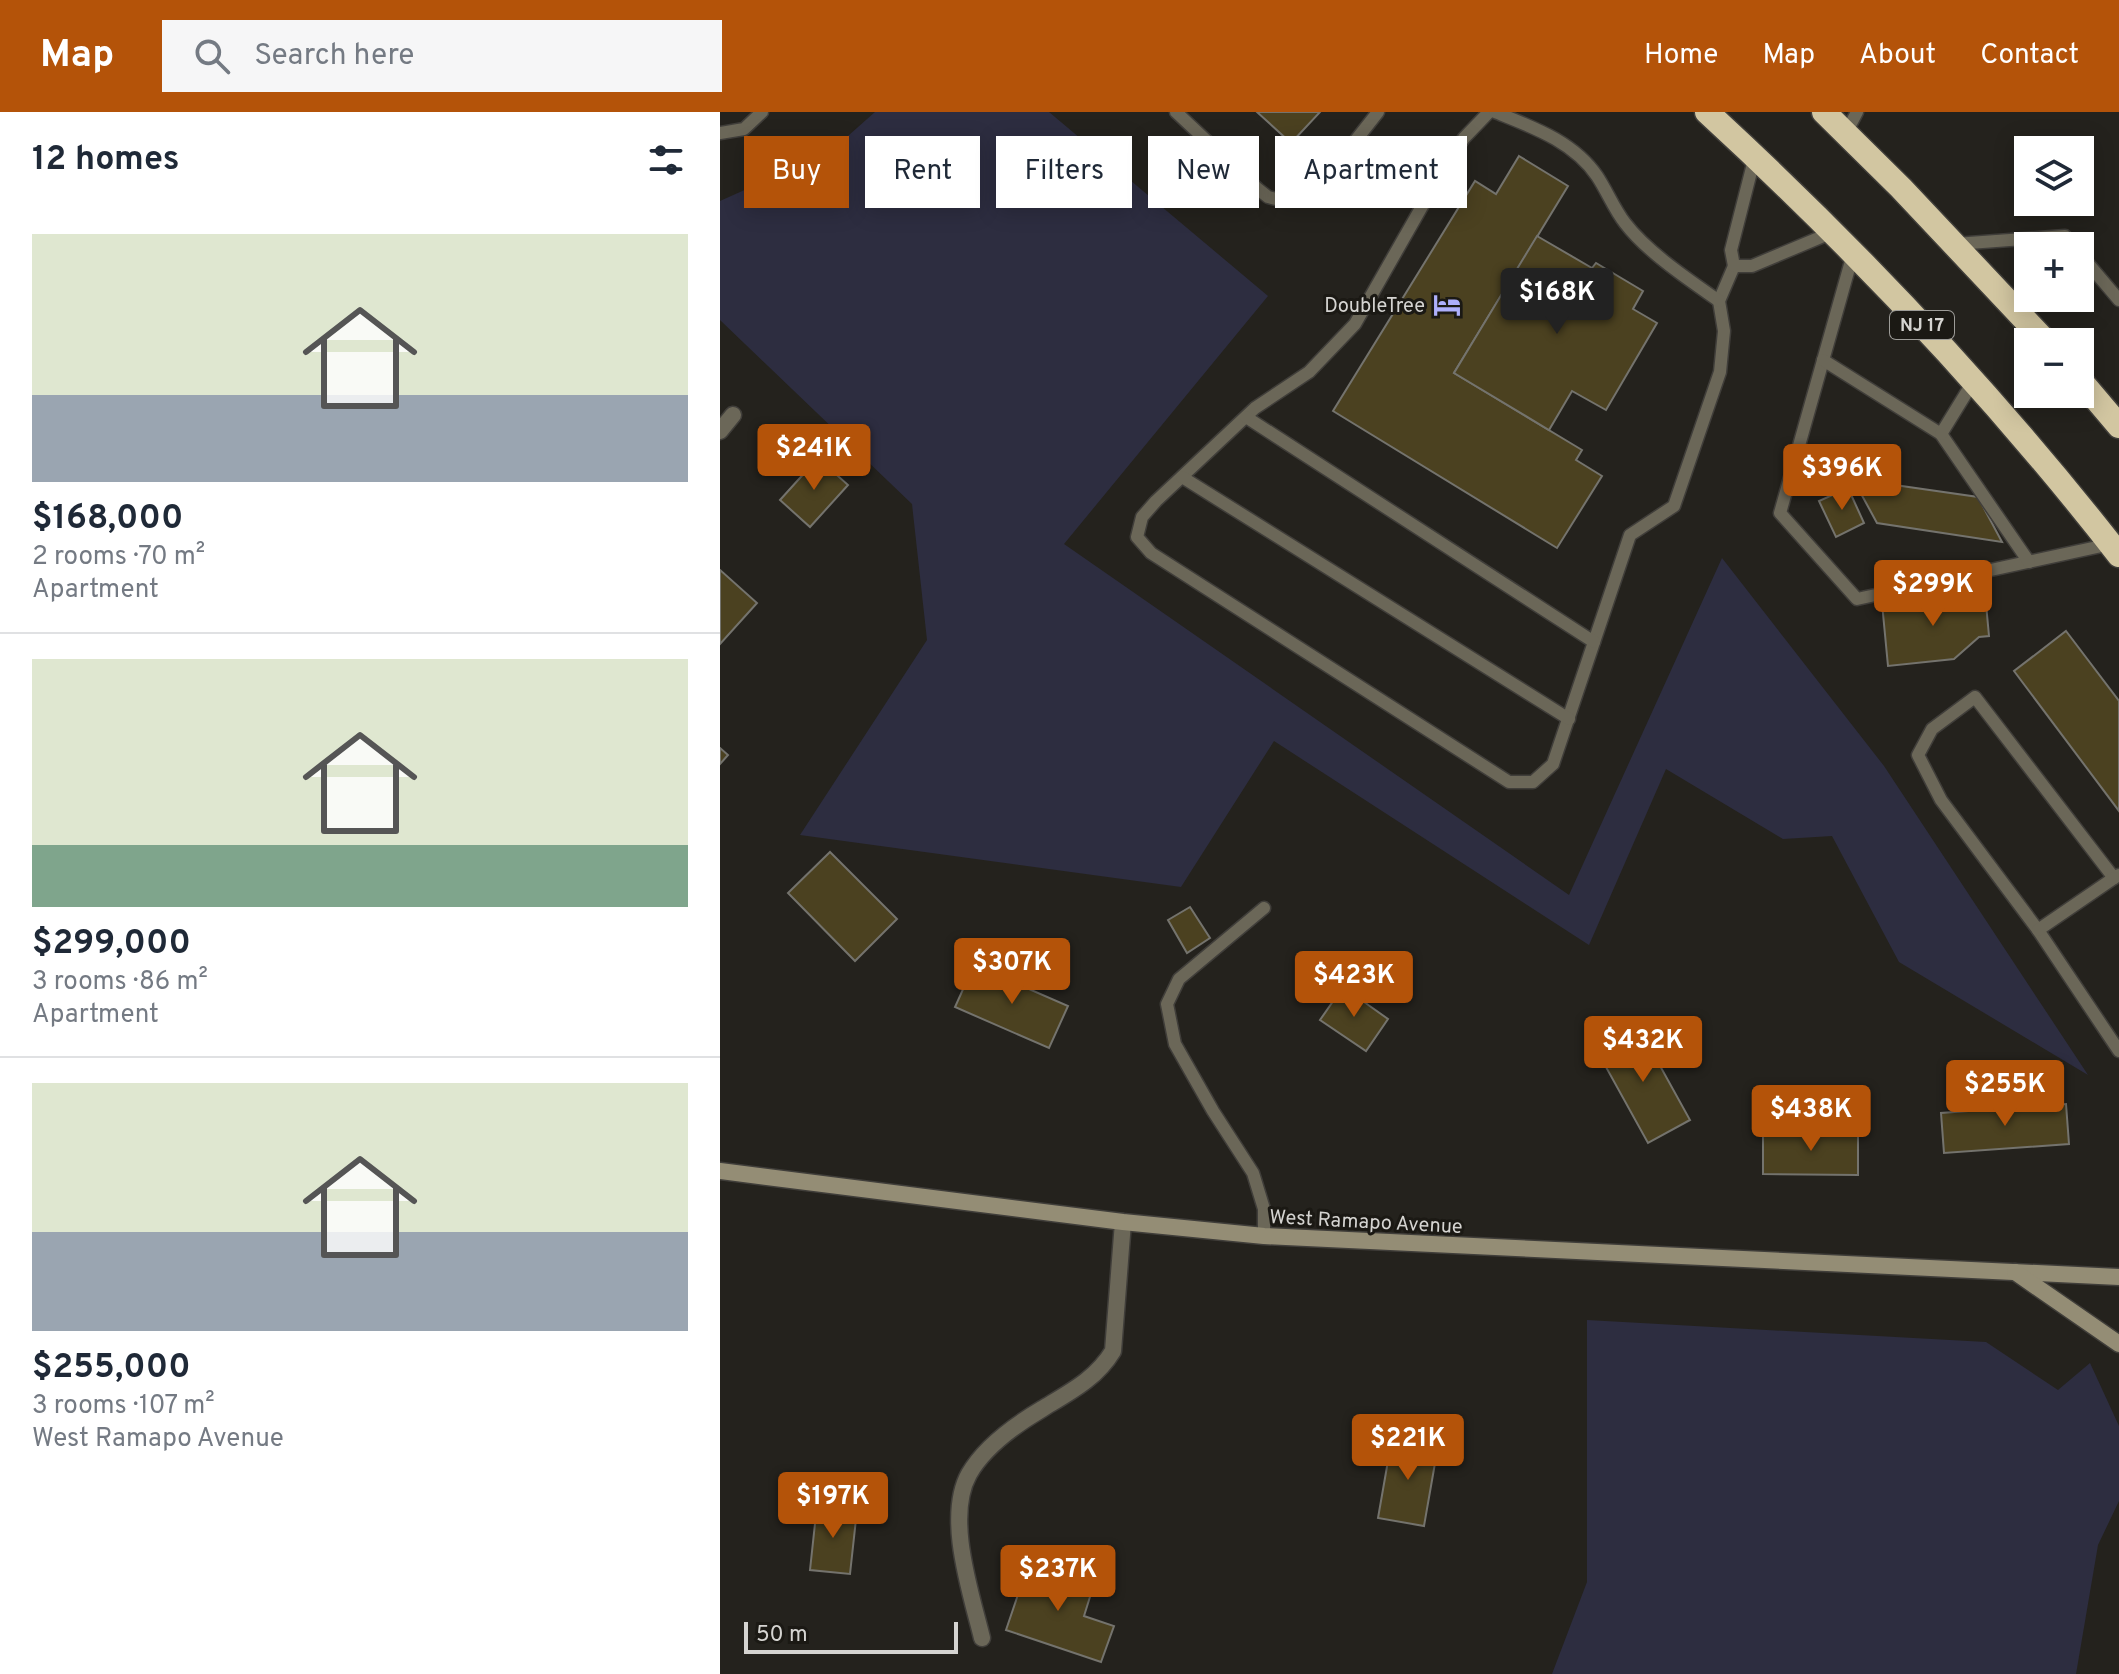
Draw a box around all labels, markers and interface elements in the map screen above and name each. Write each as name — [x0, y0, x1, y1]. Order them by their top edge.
search box — [162, 20, 722, 92]
text: Map — [40, 32, 114, 81]
icon: search — [190, 34, 234, 78]
text: Search here — [254, 38, 414, 75]
text: Home — [1644, 38, 1718, 74]
text: Map — [1762, 38, 1815, 74]
text: About — [1859, 38, 1936, 74]
text: Contact — [1980, 38, 2079, 74]
chip: Buy — [744, 136, 849, 208]
chip: Rent — [865, 136, 980, 208]
chip: Filters — [996, 136, 1132, 208]
chip: New — [1148, 136, 1259, 208]
chip: Apartment — [1275, 136, 1467, 208]
map controls — [2014, 136, 2094, 408]
button: layers — [2014, 136, 2094, 216]
icon: filters — [644, 138, 688, 182]
text: 12 homes — [32, 139, 179, 182]
button: + — [2014, 232, 2094, 312]
pin: $168K — [1501, 268, 1613, 336]
text: $168K — [1519, 277, 1595, 310]
icon: home — [288, 286, 432, 430]
hotel icon: DoubleTree — [1432, 290, 1462, 320]
place label: DoubleTree — [1324, 294, 1425, 320]
road number: NJ 17 — [1890, 311, 1954, 339]
button: − — [2014, 328, 2094, 408]
pin: $241K — [758, 424, 870, 492]
text: $241K — [775, 433, 853, 466]
pin: $396K — [1786, 444, 1898, 512]
text: $396K — [1801, 453, 1883, 486]
text: $168,000 — [32, 498, 183, 541]
text: 2 rooms · 70 m² — [32, 541, 205, 574]
pin: $299K — [1877, 560, 1989, 628]
text: $299K — [1892, 569, 1974, 602]
text: Apartment — [32, 574, 159, 607]
icon: home — [288, 711, 432, 855]
text: $299,000 — [32, 923, 191, 966]
pin: $307K — [956, 938, 1068, 1006]
text: $307K — [972, 947, 1052, 980]
pin: $423K — [1298, 951, 1410, 1019]
text: $423K — [1313, 960, 1395, 993]
text: 3 rooms · 86 m² — [32, 966, 208, 999]
text: Apartment — [32, 999, 159, 1032]
pin: $432K — [1587, 1016, 1699, 1084]
text: $432K — [1602, 1025, 1684, 1058]
pin: $255K — [1949, 1060, 2061, 1128]
text: $255K — [1964, 1069, 2046, 1102]
pin: $438K — [1755, 1085, 1867, 1153]
text: $438K — [1770, 1094, 1852, 1127]
icon: home — [288, 1135, 432, 1279]
street label: West Ramapo Avenue — [1269, 1205, 1463, 1241]
text: $255,000 — [32, 1347, 191, 1390]
text: 3 rooms · 107 m² — [32, 1390, 215, 1423]
pin: $221K — [1352, 1414, 1464, 1482]
text: West Ramapo Avenue — [32, 1423, 284, 1456]
text: $221K — [1370, 1423, 1446, 1456]
pin: $197K — [777, 1472, 889, 1540]
text: $197K — [796, 1481, 870, 1514]
pin: $237K — [1002, 1545, 1114, 1613]
text: $237K — [1018, 1554, 1098, 1587]
scale bar — [744, 1618, 958, 1654]
text: 50 m — [756, 1622, 808, 1649]

